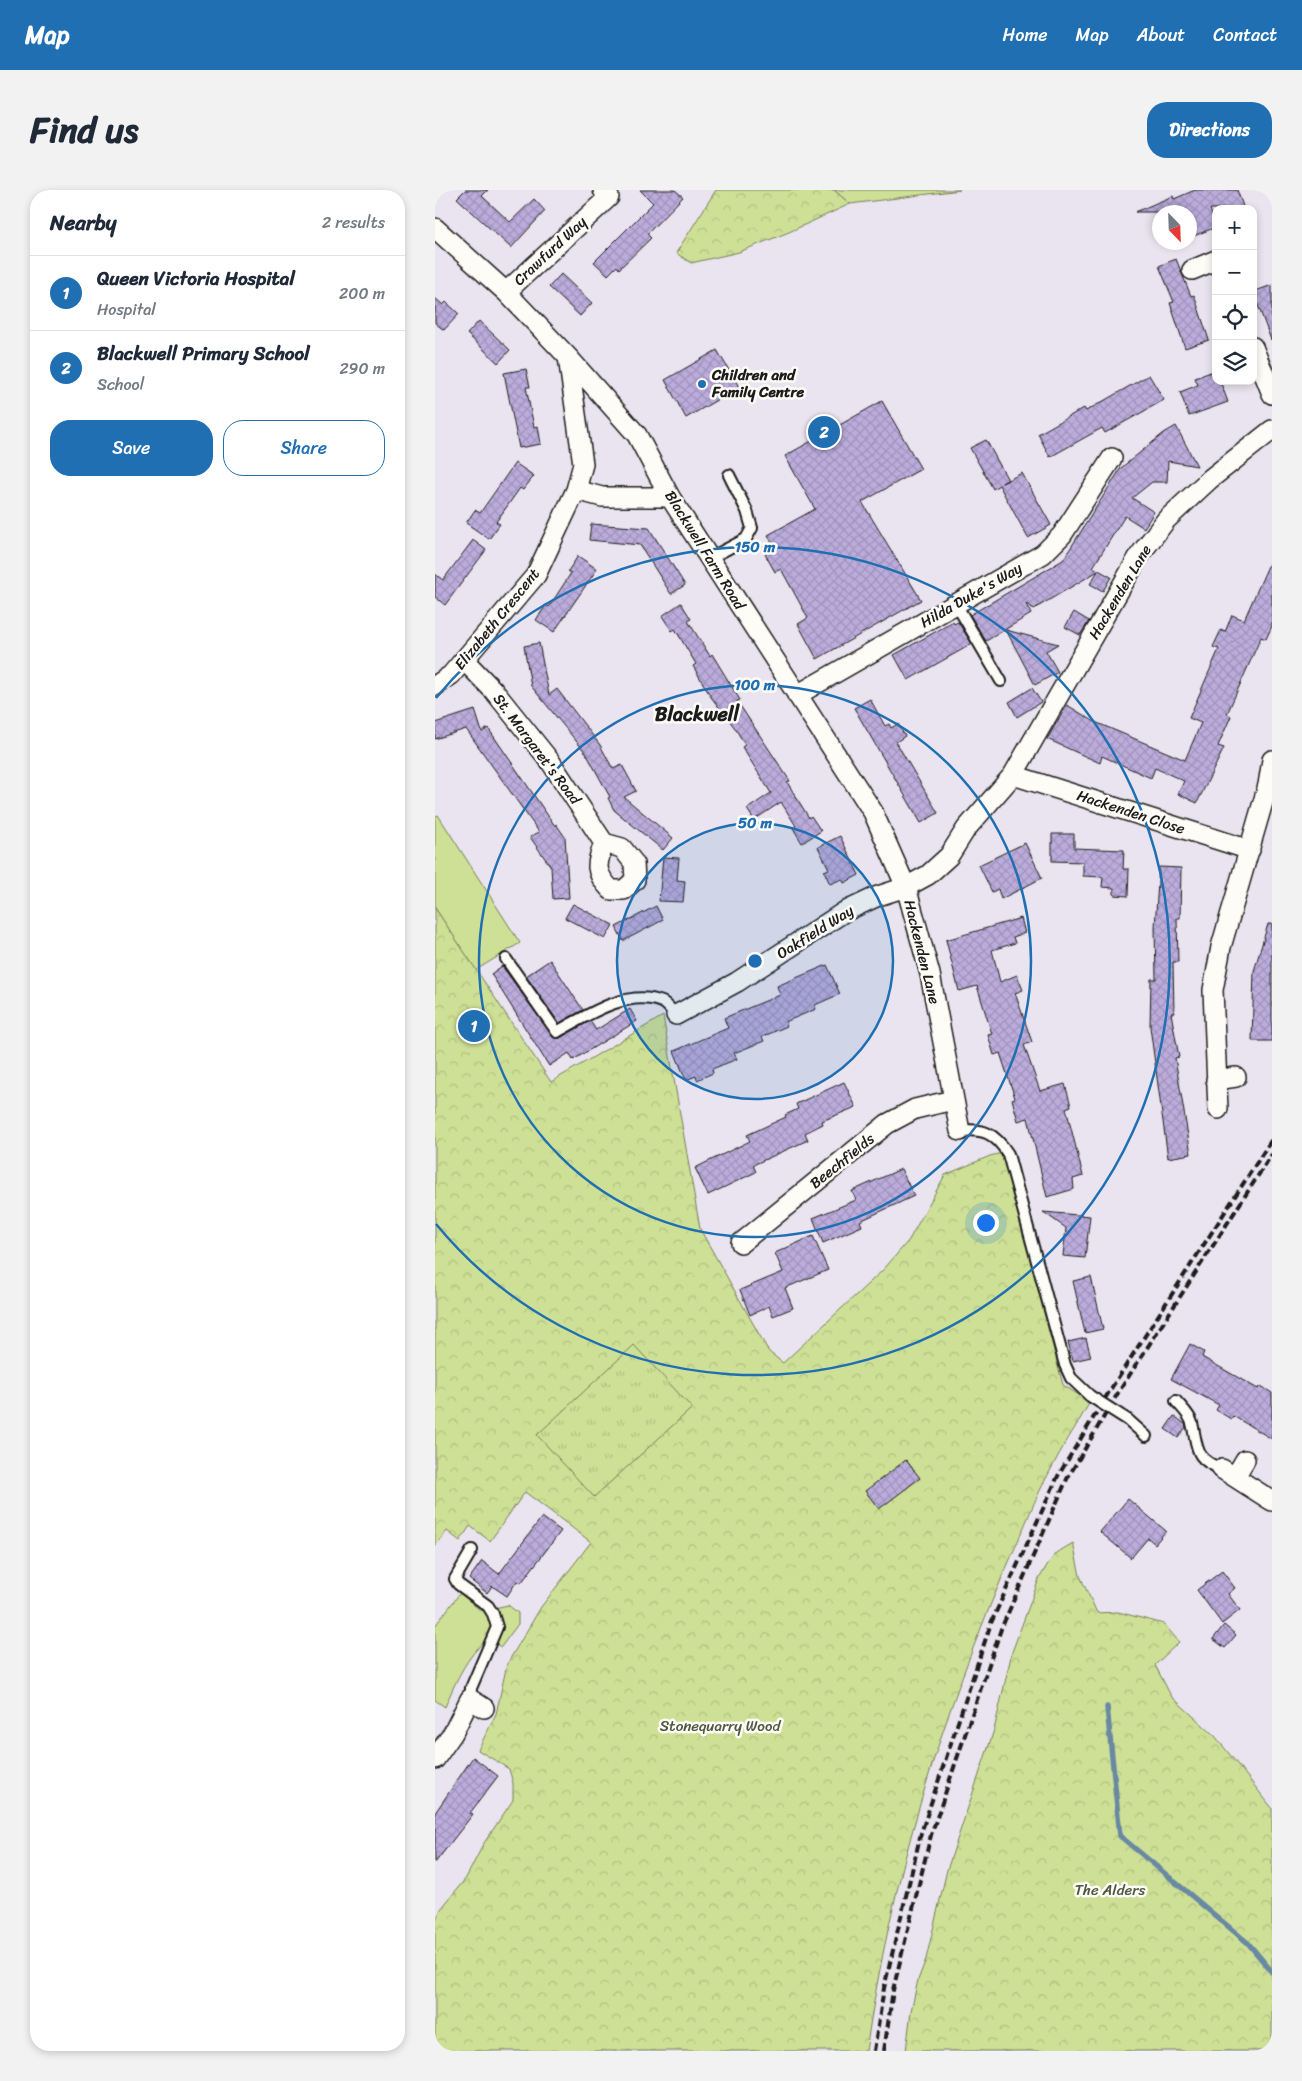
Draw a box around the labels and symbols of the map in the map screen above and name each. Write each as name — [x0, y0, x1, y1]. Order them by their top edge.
north arrow — [1152, 205, 1197, 250]
street label: Crawfurd Way — [507, 210, 593, 292]
place label: Children and Family Centre — [711, 362, 805, 405]
marker: Children and Family Centre — [696, 378, 708, 390]
pin: 2 — [808, 413, 840, 451]
street label: Blackwell Farm Road — [658, 485, 753, 616]
text: 150 m — [735, 534, 776, 560]
street label: Hackenden Lane — [1081, 539, 1159, 645]
street label: Hilda Duke's Way — [915, 555, 1027, 635]
street label: Elizabeth Crescent — [448, 562, 547, 676]
text: 100 m — [735, 672, 776, 698]
street label: St. Margaret's Road — [486, 688, 588, 811]
district label: Blackwell — [655, 697, 741, 732]
street label: Hackenden Close — [1074, 782, 1189, 842]
text: 50 m — [738, 810, 773, 836]
street label: Hackenden Lane — [896, 897, 948, 1007]
street label: Oakfield Way — [771, 898, 859, 966]
centre of rings — [746, 952, 764, 970]
pin: 1 — [458, 1007, 490, 1045]
street label: Beechfields — [804, 1126, 880, 1196]
your location — [973, 1210, 999, 1236]
park label: Stonequarry Wood — [660, 1713, 781, 1739]
park label: The Alders — [1075, 1877, 1145, 1903]

